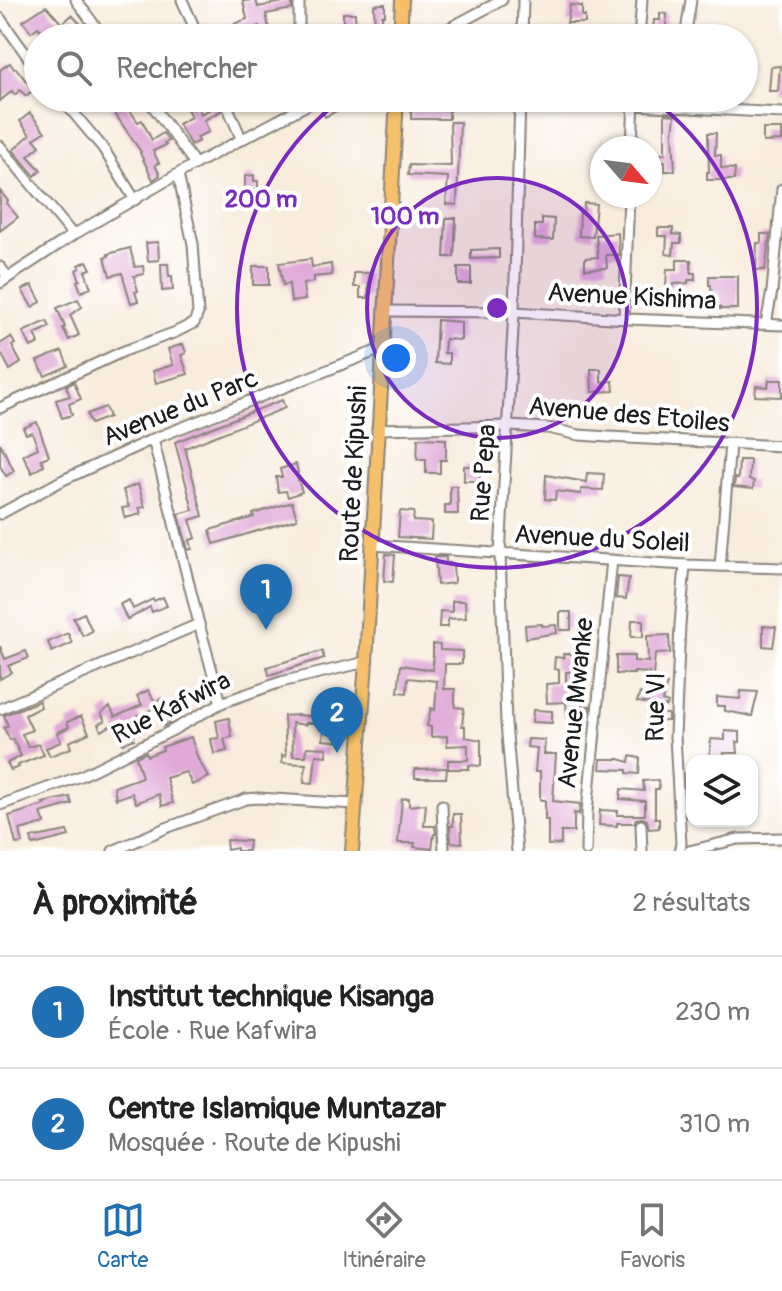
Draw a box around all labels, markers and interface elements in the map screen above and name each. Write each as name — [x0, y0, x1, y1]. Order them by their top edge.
search box — [24, 24, 758, 112]
icon: search — [52, 46, 96, 90]
text: Rechercher — [116, 50, 258, 87]
north arrow — [590, 136, 662, 208]
text: 200 m — [225, 185, 297, 214]
text: 100 m — [371, 202, 439, 231]
street label: Avenue Kishima — [547, 277, 717, 317]
centre of rings — [483, 294, 511, 322]
your location — [376, 338, 416, 378]
street label: Avenue du Parc — [98, 362, 263, 454]
street label: Route de Kipushi — [333, 385, 375, 563]
street label: Avenue des Etoiles — [527, 390, 731, 440]
street label: Rue Pepa — [465, 423, 503, 523]
street label: Avenue du Soleil — [513, 518, 691, 560]
pin: 1 — [240, 564, 292, 630]
street label: Avenue Mwanke — [551, 616, 601, 790]
street label: Rue Kafwira — [107, 664, 236, 751]
street label: Rue VI — [639, 672, 673, 742]
pin: 2 — [311, 687, 363, 753]
map controls — [686, 755, 758, 827]
button: layers — [686, 755, 758, 827]
text: À proximité — [32, 882, 198, 925]
text: 2 résultats — [632, 887, 750, 919]
text: Institut technique Kisanga — [108, 978, 434, 1015]
text: 1 — [53, 996, 63, 1028]
text: 230 m — [675, 996, 750, 1028]
text: École · Rue Kafwira — [108, 1015, 317, 1047]
text: Centre Islamique Muntazar — [108, 1090, 446, 1127]
text: 2 — [51, 1108, 65, 1140]
text: 310 m — [679, 1108, 750, 1140]
text: Mosquée · Route de Kipushi — [108, 1127, 401, 1159]
tab: Carte — [97, 1198, 148, 1274]
tab: Itinéraire — [342, 1198, 426, 1274]
tab: Favoris — [620, 1198, 685, 1274]

